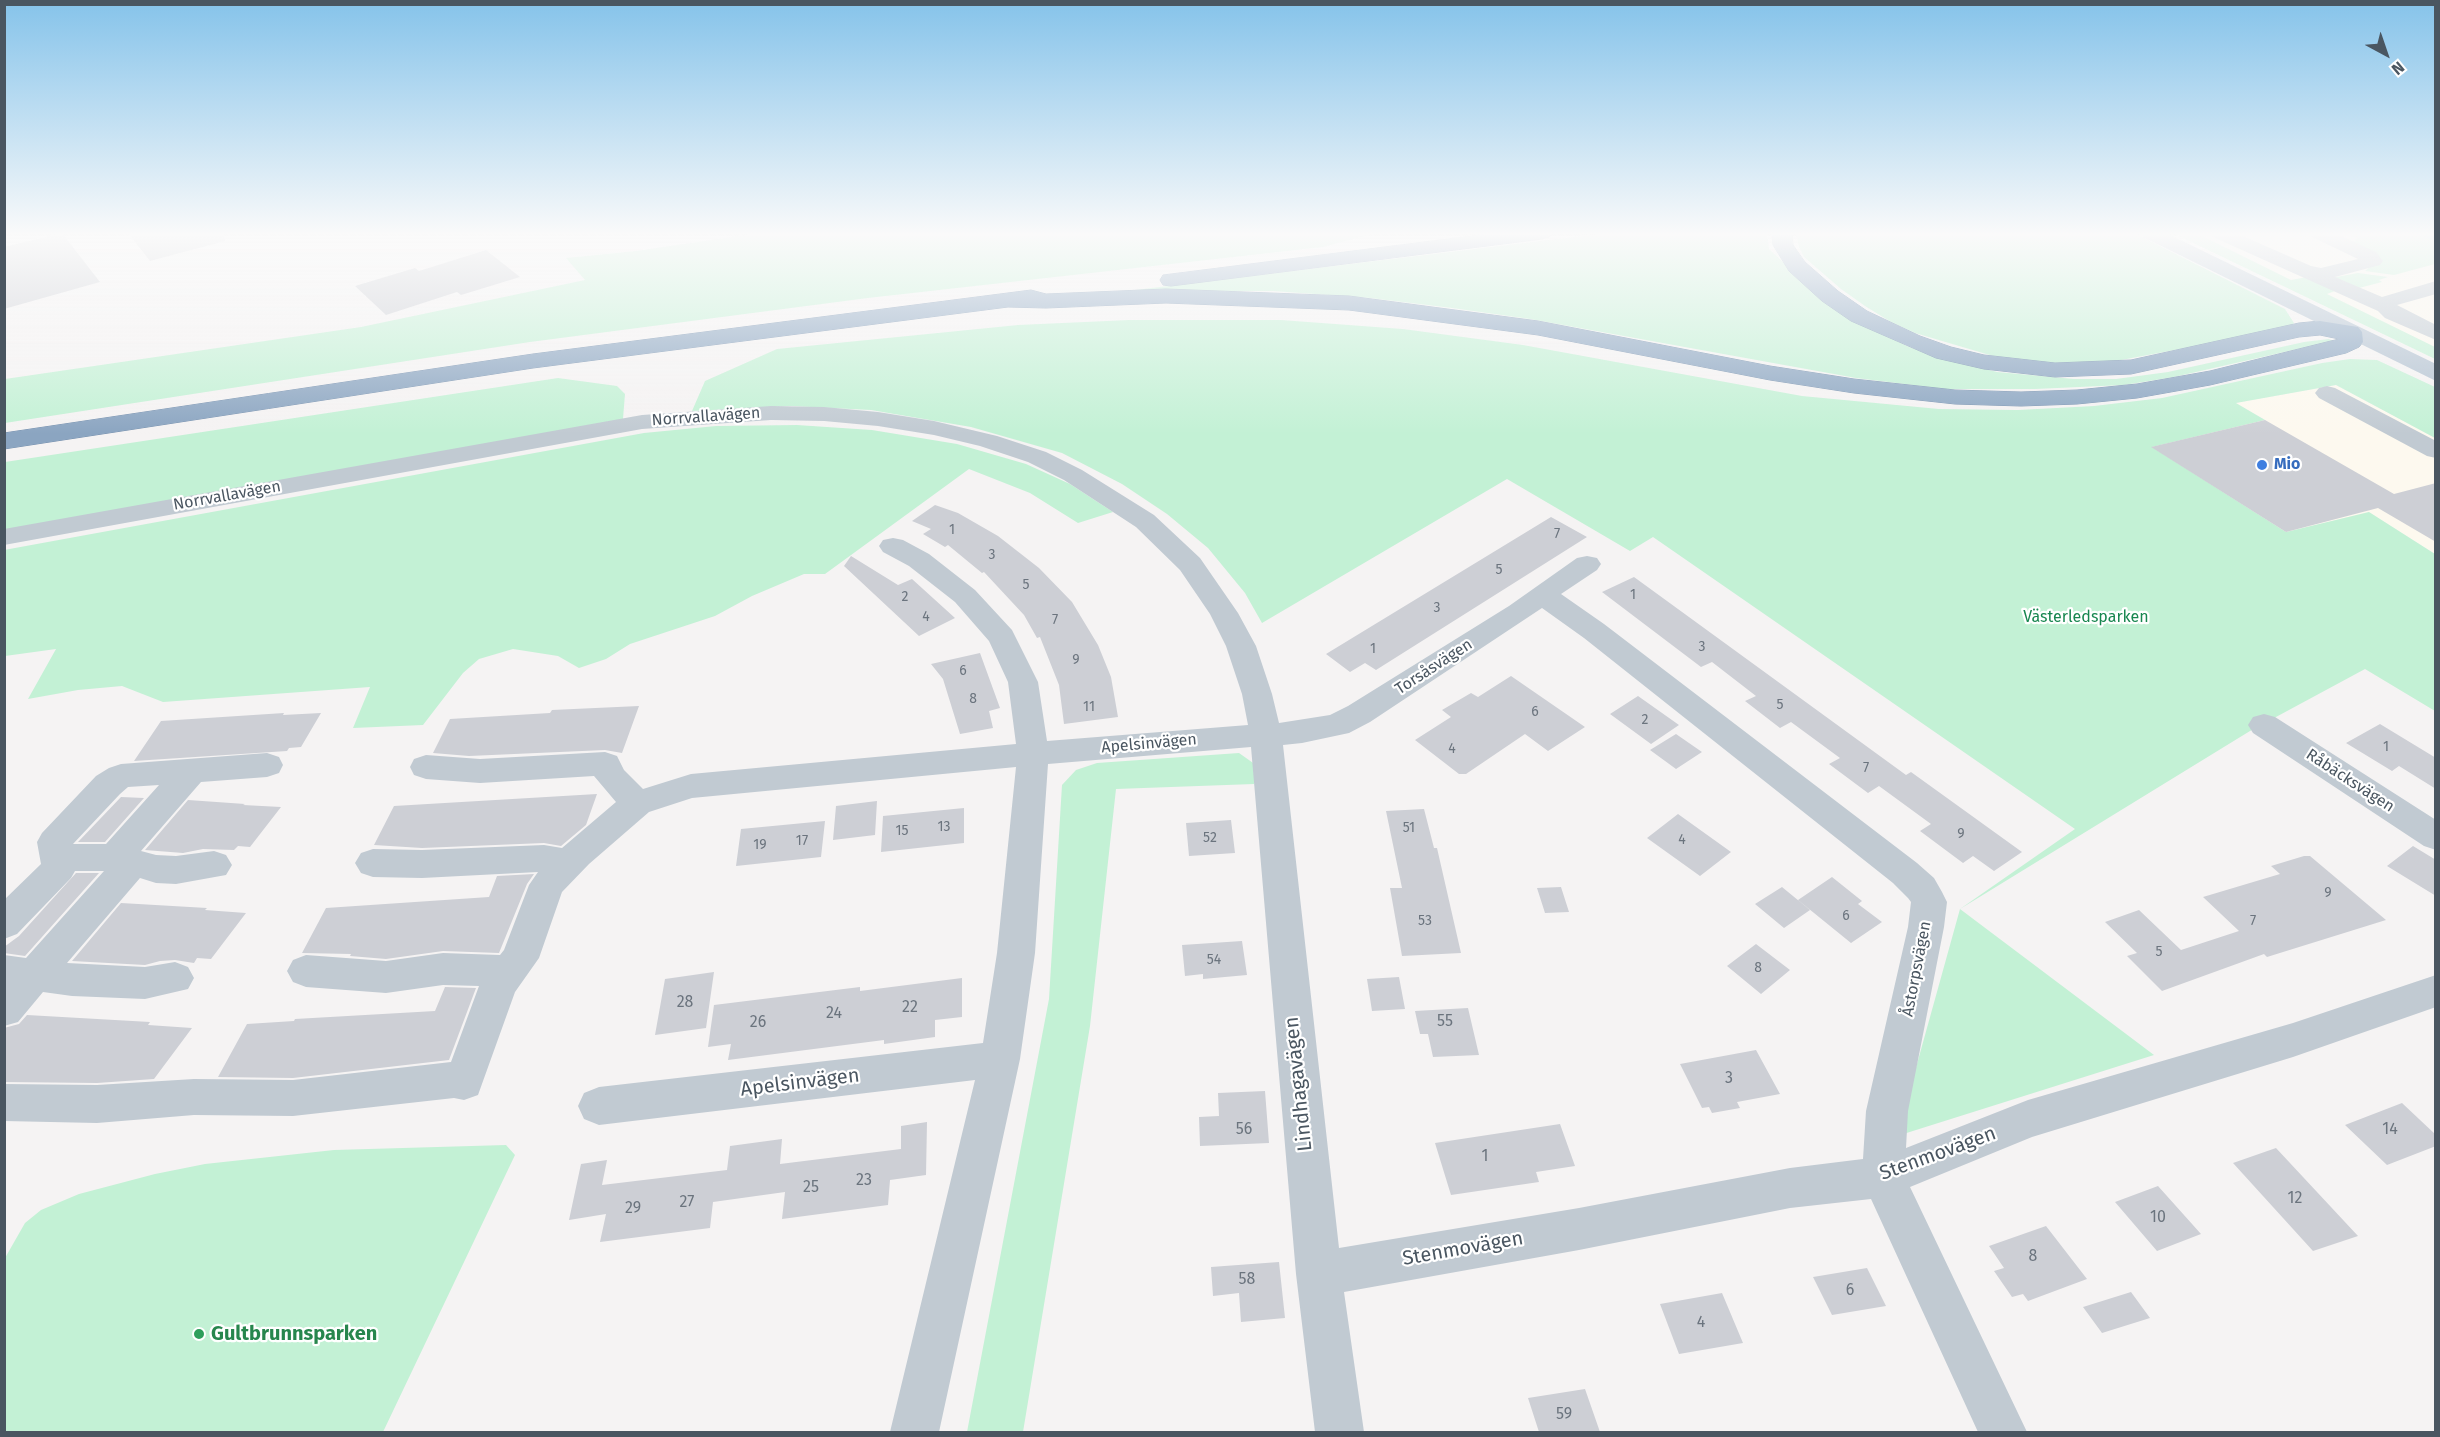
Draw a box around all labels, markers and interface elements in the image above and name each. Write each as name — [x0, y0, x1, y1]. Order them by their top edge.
north arrow — [2356, 24, 2416, 84]
text: N — [2388, 57, 2408, 79]
street label: Norrvallavägen — [651, 404, 761, 430]
place label: Mio — [2274, 455, 2300, 475]
marker: Mio — [2255, 458, 2269, 472]
street label: Norrvallavägen — [172, 477, 282, 515]
house number: 1 — [949, 522, 955, 538]
house number: 7 — [1554, 526, 1560, 542]
house number: 3 — [989, 547, 995, 563]
house number: 5 — [1495, 562, 1503, 578]
house number: 5 — [1022, 577, 1030, 593]
house number: 1 — [1630, 587, 1636, 603]
house number: 2 — [902, 589, 908, 605]
house number: 3 — [1434, 600, 1440, 616]
park label: Västerledsparken — [2023, 608, 2149, 628]
house number: 4 — [922, 609, 930, 625]
house number: 7 — [1052, 612, 1058, 628]
street label: Torsåsvägen — [1392, 635, 1476, 699]
house number: 3 — [1699, 639, 1705, 655]
house number: 1 — [1370, 641, 1376, 657]
house number: 9 — [1072, 652, 1080, 668]
house number: 6 — [959, 663, 967, 679]
house number: 8 — [969, 691, 977, 707]
house number: 5 — [1776, 697, 1784, 713]
house number: 11 — [1083, 699, 1095, 715]
house number: 6 — [1531, 704, 1539, 720]
house number: 2 — [1642, 712, 1648, 728]
street label: Apelsinvägen — [1101, 730, 1197, 758]
house number: 1 — [2383, 739, 2389, 755]
house number: 4 — [1448, 741, 1456, 757]
street label: Råbäcksvägen — [2302, 745, 2398, 817]
house number: 7 — [1863, 760, 1869, 776]
house number: 13 — [937, 819, 951, 835]
house number: 51 — [1403, 820, 1415, 836]
house number: 15 — [895, 823, 909, 839]
house number: 9 — [1957, 826, 1965, 842]
house number: 52 — [1203, 830, 1217, 846]
house number: 4 — [1678, 832, 1686, 848]
house number: 17 — [796, 833, 808, 849]
house number: 19 — [753, 837, 767, 853]
house number: 9 — [2324, 885, 2332, 901]
house number: 6 — [1842, 908, 1850, 924]
house number: 53 — [1418, 913, 1432, 929]
house number: 7 — [2250, 913, 2256, 929]
street label: Åstorpsvägen — [1898, 920, 1936, 1018]
house number: 5 — [2155, 944, 2163, 960]
house number: 54 — [1207, 952, 1221, 968]
house number: 8 — [1754, 960, 1762, 976]
house number: 28 — [677, 993, 693, 1013]
house number: 22 — [902, 998, 918, 1018]
house number: 24 — [826, 1004, 842, 1024]
house number: 55 — [1437, 1012, 1453, 1032]
house number: 26 — [750, 1013, 766, 1033]
street label: Lindhagavägen — [1280, 1016, 1318, 1152]
street label: Apelsinvägen — [739, 1064, 861, 1102]
house number: 3 — [1725, 1069, 1733, 1089]
house number: 56 — [1236, 1120, 1252, 1140]
house number: 14 — [2382, 1120, 2398, 1140]
street label: Stenmovägen — [1877, 1122, 1999, 1186]
house number: 1 — [1482, 1147, 1488, 1167]
house number: 23 — [856, 1171, 872, 1191]
house number: 25 — [803, 1178, 819, 1198]
house number: 12 — [2288, 1189, 2302, 1209]
house number: 27 — [680, 1193, 694, 1213]
house number: 29 — [625, 1199, 641, 1219]
house number: 10 — [2150, 1208, 2166, 1228]
street label: Stenmovägen — [1401, 1227, 1525, 1271]
house number: 8 — [2029, 1247, 2037, 1267]
house number: 58 — [1239, 1270, 1255, 1290]
house number: 6 — [1846, 1281, 1854, 1301]
house number: 4 — [1697, 1313, 1705, 1333]
place label: Gultbrunnsparken — [211, 1322, 377, 1346]
marker: Gultbrunnsparken — [192, 1327, 206, 1341]
house number: 59 — [1556, 1405, 1572, 1425]

